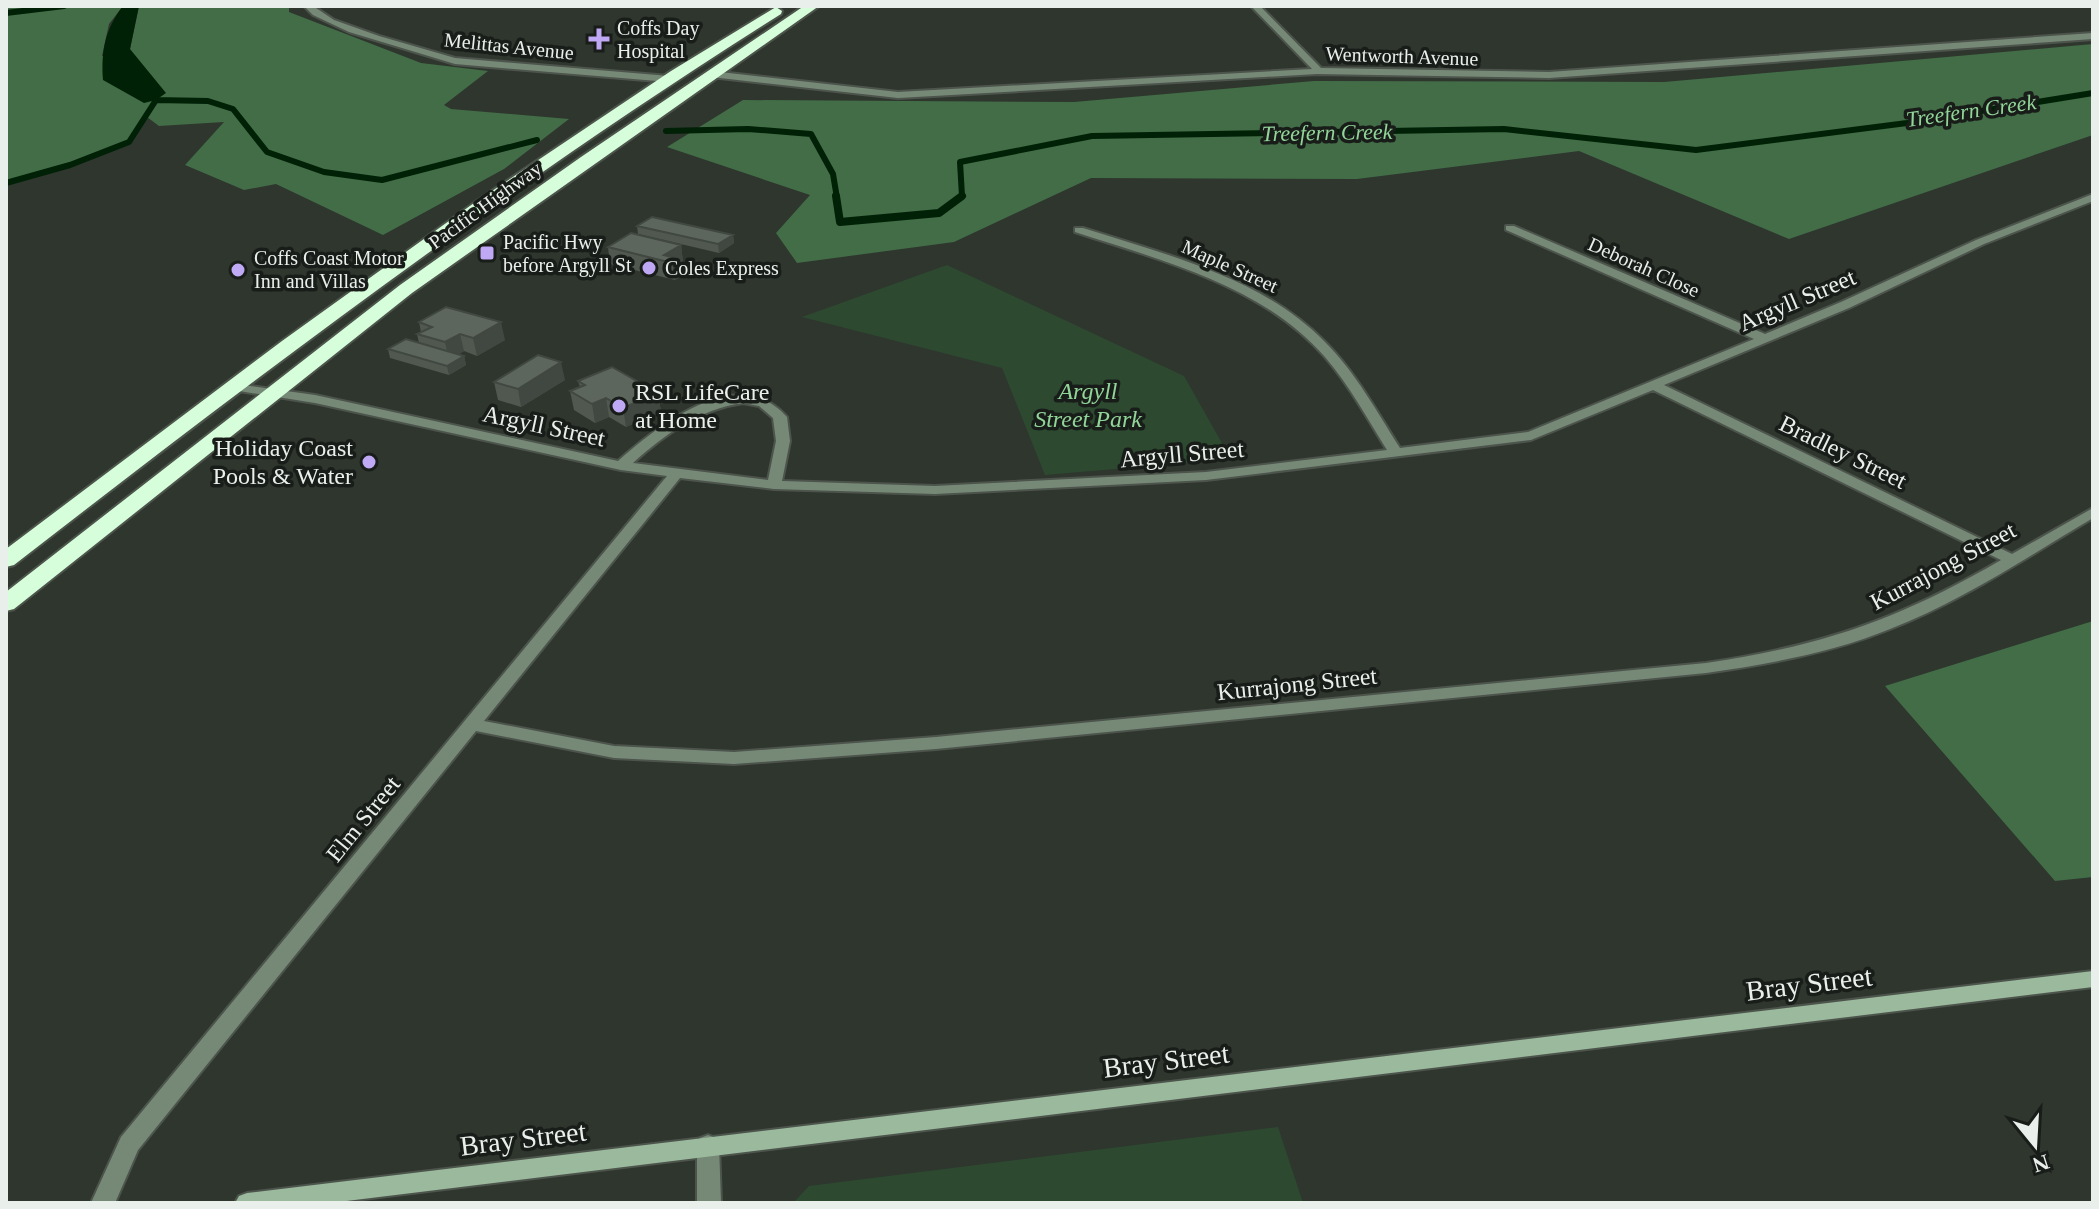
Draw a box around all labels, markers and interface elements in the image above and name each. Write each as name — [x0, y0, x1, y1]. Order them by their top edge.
place label: Coffs Day Hospital — [617, 17, 699, 63]
street label: Melittas Avenue — [443, 28, 575, 64]
marker: Coffs Day Hospital — [588, 28, 610, 50]
street label: Wentworth Avenue — [1325, 42, 1479, 70]
water label: Treefern Creek — [1904, 89, 2039, 132]
water label: Treefern Creek — [1261, 119, 1394, 146]
street label: Pacific Highway — [424, 157, 546, 254]
place label: Pacific Hwy before Argyll St — [503, 231, 632, 277]
street label: Deborah Close — [1585, 233, 1703, 301]
street label: Maple Street — [1178, 235, 1282, 298]
marker: Pacific Hwy before Argyll St — [478, 244, 496, 262]
place label: Coffs Coast Motor Inn and Villas — [254, 247, 404, 292]
place label: Coles Express — [665, 257, 779, 280]
marker: Coles Express — [640, 259, 658, 277]
marker: Coffs Coast Motor Inn and Villas — [229, 261, 247, 279]
street label: Argyll Street — [1735, 264, 1860, 336]
park label: Argyll Street Park — [1034, 378, 1142, 432]
place label: RSL LifeCare at Home — [635, 379, 769, 433]
marker: RSL LifeCare at Home — [610, 397, 628, 415]
street label: Argyll Street — [481, 400, 608, 452]
street label: Bradley Street — [1775, 410, 1911, 494]
place label: Holiday Coast Pools & Water — [213, 435, 353, 489]
street label: Argyll Street — [1119, 436, 1245, 472]
marker: Holiday Coast Pools & Water — [360, 453, 378, 471]
street label: Kurrajong Street — [1866, 517, 2020, 615]
street label: Kurrajong Street — [1216, 663, 1379, 705]
street label: Elm Street — [321, 771, 405, 867]
street label: Bray Street — [1744, 960, 1874, 1007]
street label: Bray Street — [1101, 1037, 1231, 1084]
north arrow — [1995, 1105, 2075, 1185]
street label: Bray Street — [458, 1115, 588, 1162]
text: N — [2030, 1149, 2052, 1178]

